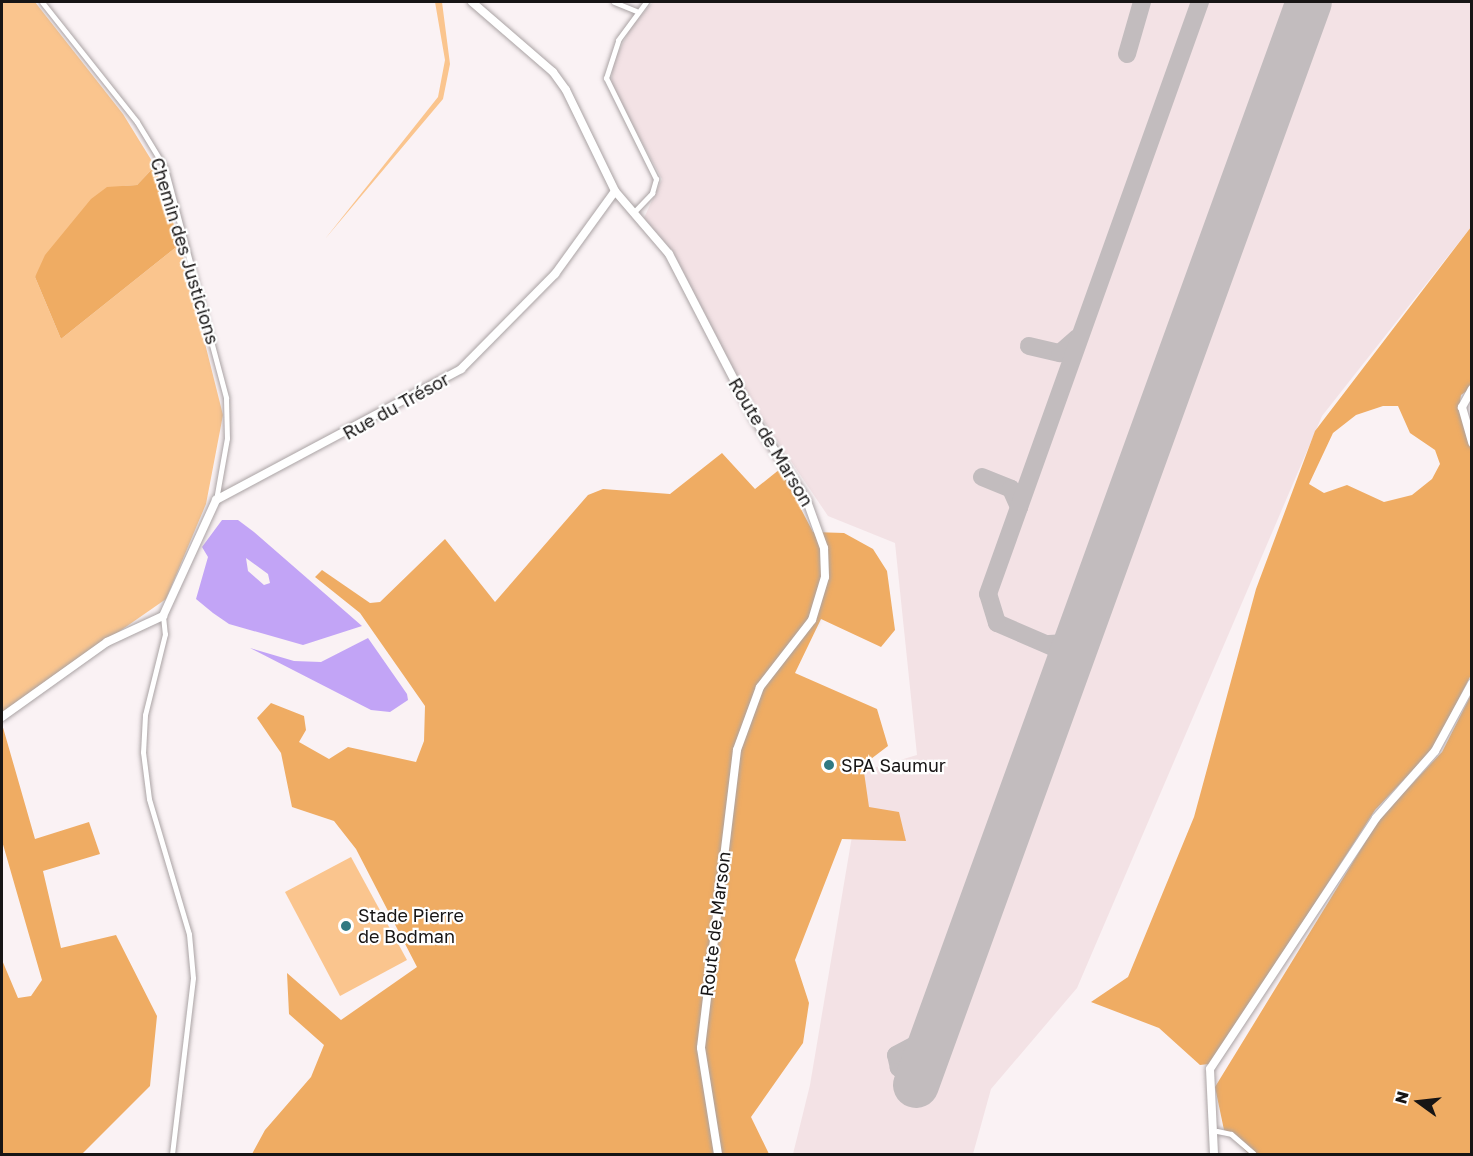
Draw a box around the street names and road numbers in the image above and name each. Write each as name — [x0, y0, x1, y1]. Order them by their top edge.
street label: Chemin des Justicions — [146, 155, 224, 347]
street label: Rue du Trésor — [339, 368, 453, 444]
street label: Route de Marson — [724, 374, 818, 510]
street label: Route de Marson — [695, 850, 735, 998]

